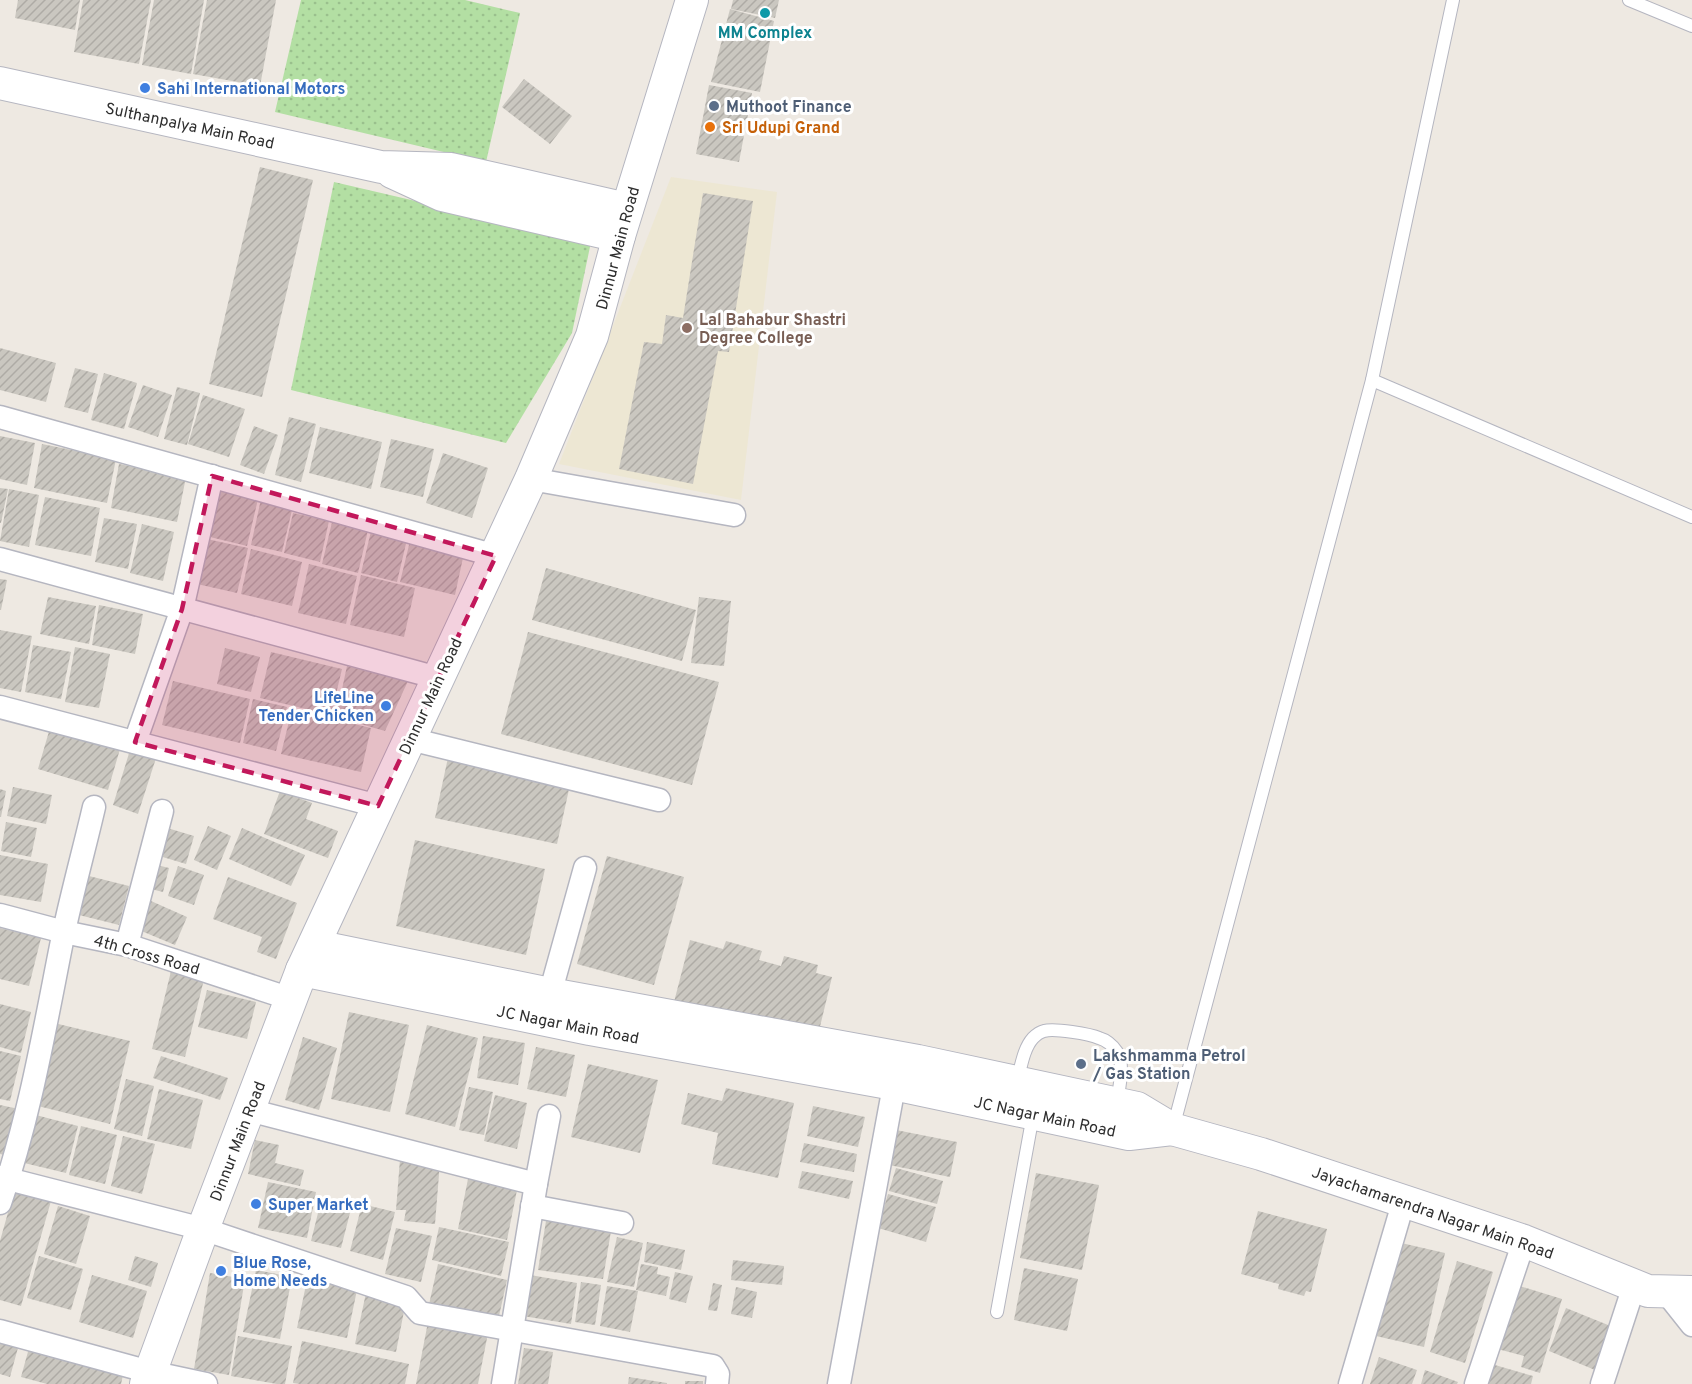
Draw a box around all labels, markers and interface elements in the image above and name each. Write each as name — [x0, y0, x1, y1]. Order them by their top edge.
marker: MM Complex — [758, 6, 772, 20]
place label: MM Complex — [718, 24, 812, 44]
place label: Sahi International Motors — [157, 80, 345, 100]
marker: Sahi International Motors — [138, 81, 152, 95]
place label: Muthoot Finance — [726, 98, 852, 118]
street label: Sulthanpalya Main Road — [103, 99, 276, 155]
marker: Muthoot Finance — [707, 99, 721, 113]
place label: Sri Udupi Grand — [722, 119, 840, 139]
marker: Sri Udupi Grand — [703, 120, 717, 134]
street label: Dinnur Main Road — [593, 185, 645, 312]
place label: Lal Bahabur Shastri Degree College — [699, 311, 846, 349]
marker: Lal Bahabur Shastri Degree College — [680, 321, 694, 335]
street label: Dinnur Main Road — [396, 635, 468, 759]
place label: LifeLine Tender Chicken — [259, 689, 374, 727]
marker: LifeLine Tender Chicken — [379, 699, 393, 713]
street label: 4th Cross Road — [91, 931, 202, 981]
street label: JC Nagar Main Road — [495, 1002, 641, 1050]
place label: Lakshmamma Petrol / Gas Station — [1092, 1047, 1246, 1085]
marker: Lakshmamma Petrol / Gas Station — [1074, 1057, 1088, 1071]
street label: Dinnur Main Road — [207, 1079, 271, 1205]
street label: JC Nagar Main Road — [972, 1093, 1117, 1143]
street label: Jayachamarendra Nagar Main Road — [1309, 1163, 1556, 1265]
place label: Super Market — [268, 1196, 369, 1216]
marker: Super Market — [249, 1197, 263, 1211]
place label: Blue Rose, Home Needs — [233, 1254, 328, 1292]
marker: Blue Rose, Home Needs — [214, 1264, 228, 1278]

